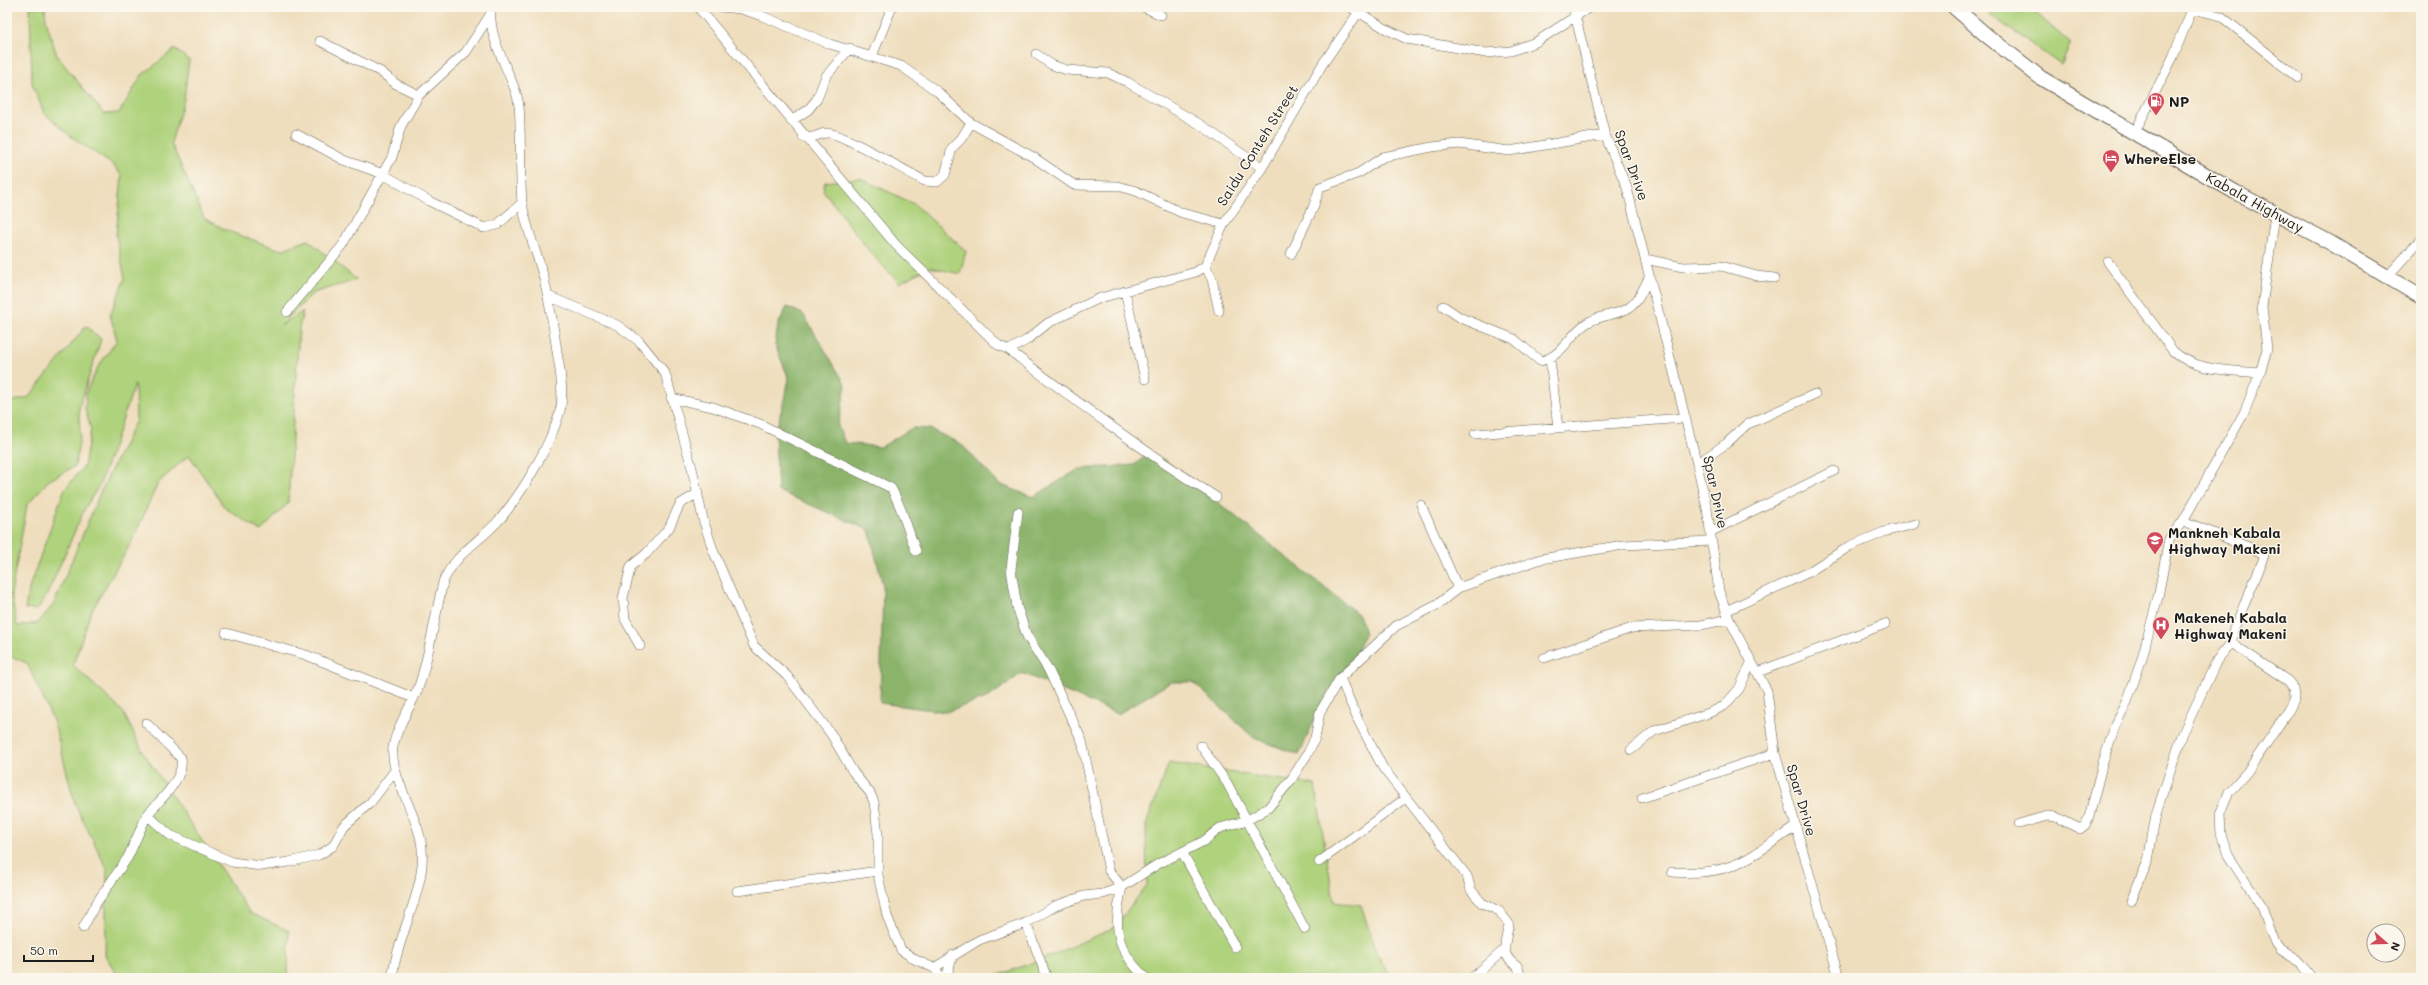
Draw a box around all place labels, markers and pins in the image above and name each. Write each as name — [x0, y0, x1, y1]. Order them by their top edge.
fuel station icon: NP — [2146, 91, 2166, 116]
place label: NP — [2169, 92, 2189, 111]
hotel icon: WhereElse — [2101, 148, 2121, 173]
place label: WhereElse — [2124, 149, 2196, 168]
place label: Mankneh Kabala Highway Makeni — [2168, 523, 2281, 558]
school or university icon: Mankneh Kabala Highway Makeni — [2145, 530, 2165, 555]
place label: Makeneh Kabala Highway Makeni — [2174, 608, 2287, 643]
hospital icon: Makeneh Kabala Highway Makeni — [2151, 615, 2171, 640]

